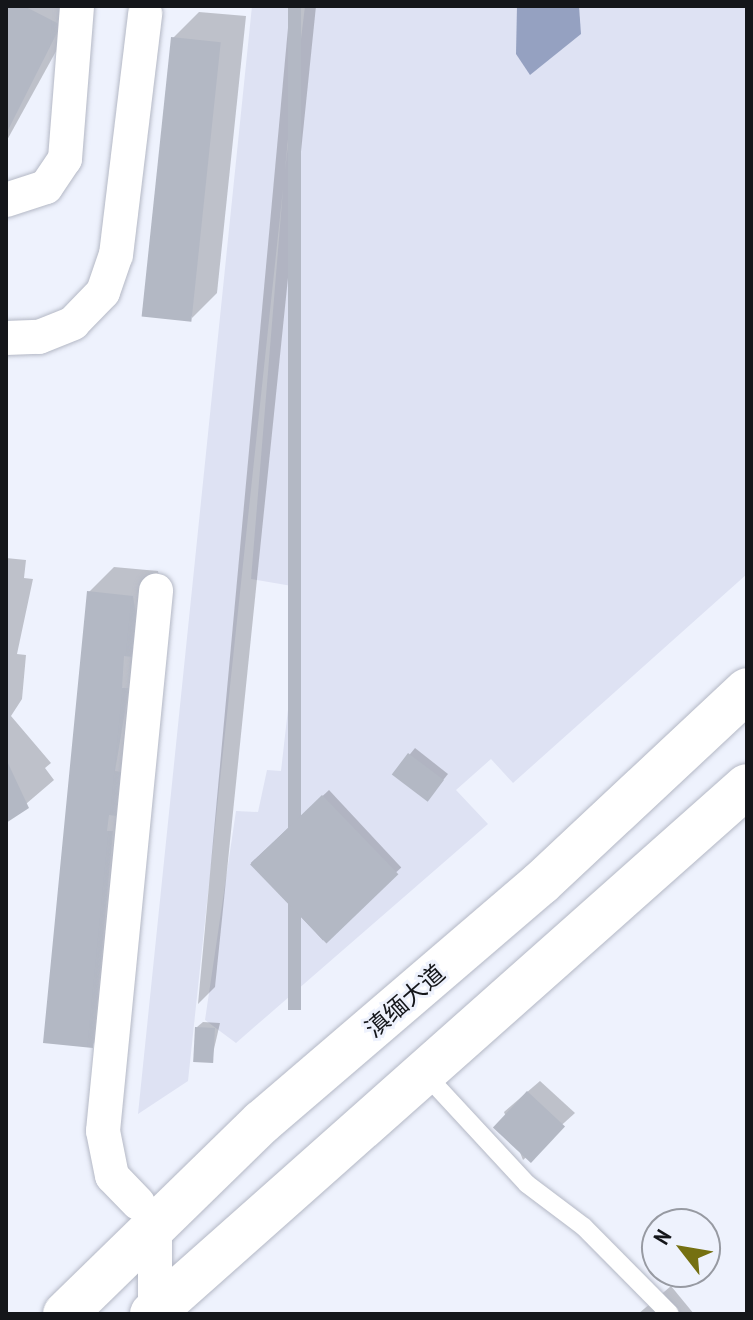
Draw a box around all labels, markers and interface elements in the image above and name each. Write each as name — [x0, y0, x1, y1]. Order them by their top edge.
street label: 滇缅大道 — [359, 959, 451, 1043]
north arrow — [641, 1208, 721, 1288]
text: N — [647, 1224, 677, 1249]

